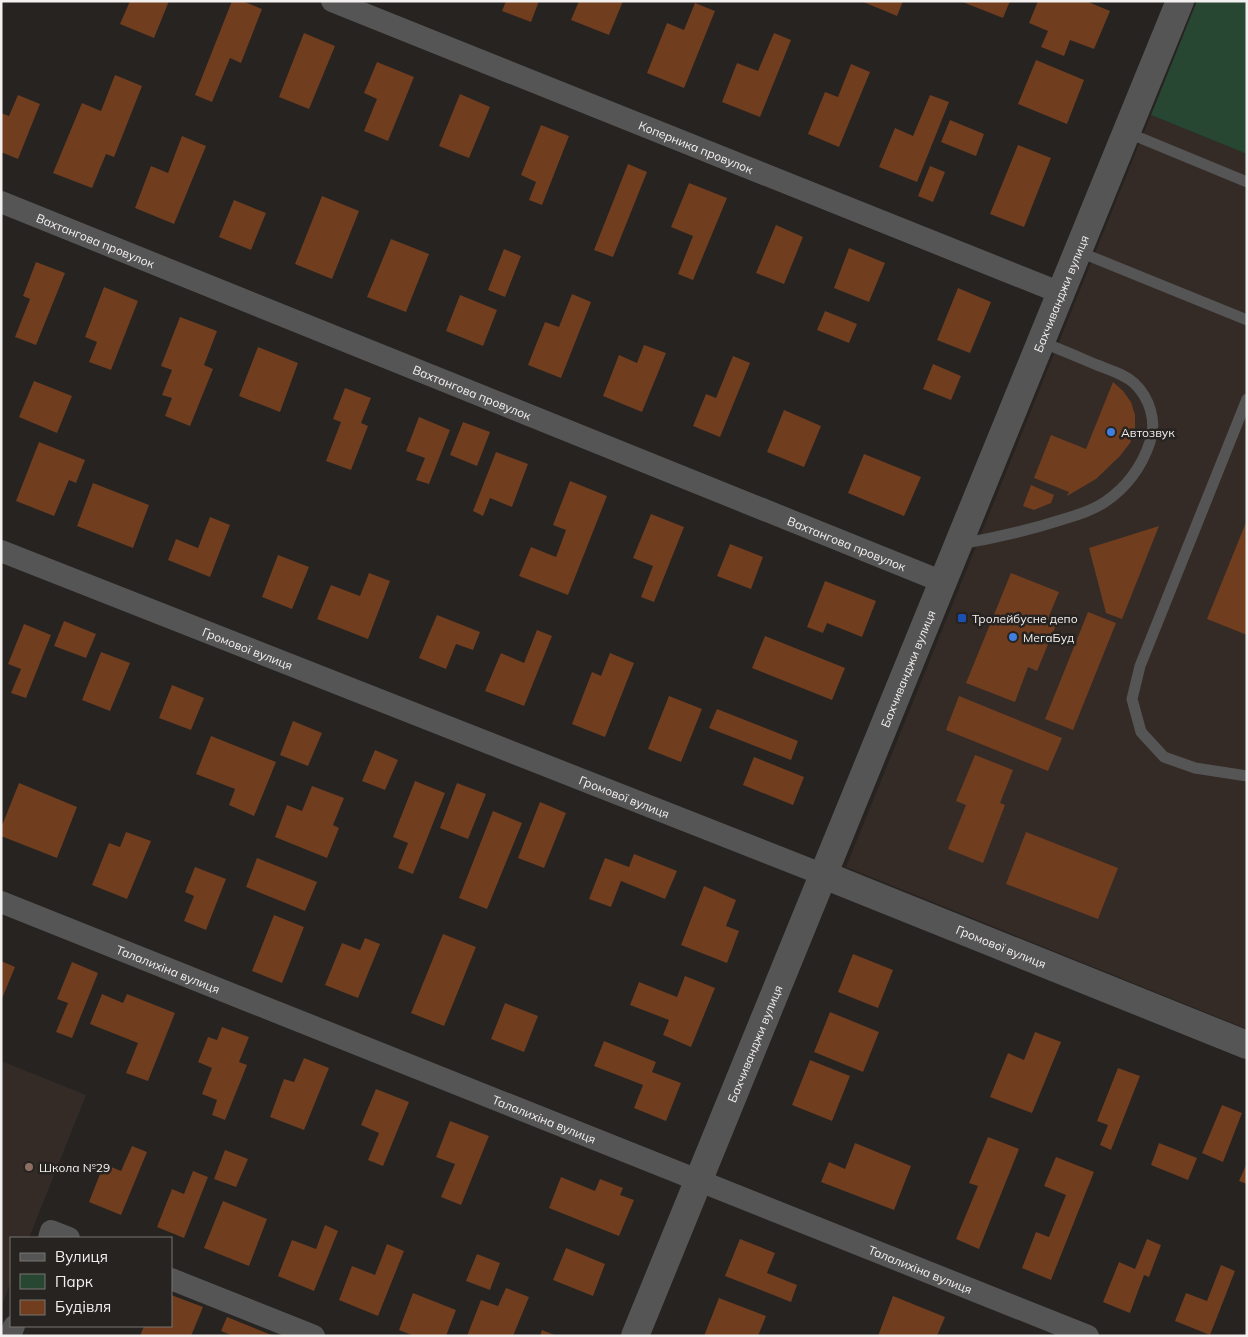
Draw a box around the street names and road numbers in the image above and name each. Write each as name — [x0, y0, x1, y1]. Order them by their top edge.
street label: Коперника провулок — [636, 117, 756, 177]
street label: Вахтангова провулок — [34, 210, 157, 271]
street label: Бахчиванджи вулиця — [1030, 233, 1091, 354]
street label: Вахтангова провулок — [411, 361, 534, 423]
street label: Вахтангова провулок — [785, 513, 909, 574]
street label: Бахчиванджи вулиця — [877, 608, 938, 729]
street label: Громової вулиця — [200, 624, 295, 673]
street label: Громової вулиця — [577, 772, 672, 821]
street label: Громової вулиця — [954, 921, 1048, 971]
street label: Талалихіна вулиця — [114, 941, 222, 996]
street label: Бахчиванджи вулиця — [724, 983, 785, 1104]
street label: Талалихіна вулиця — [490, 1091, 598, 1146]
street label: Талалихіна вулиця — [866, 1242, 974, 1297]

